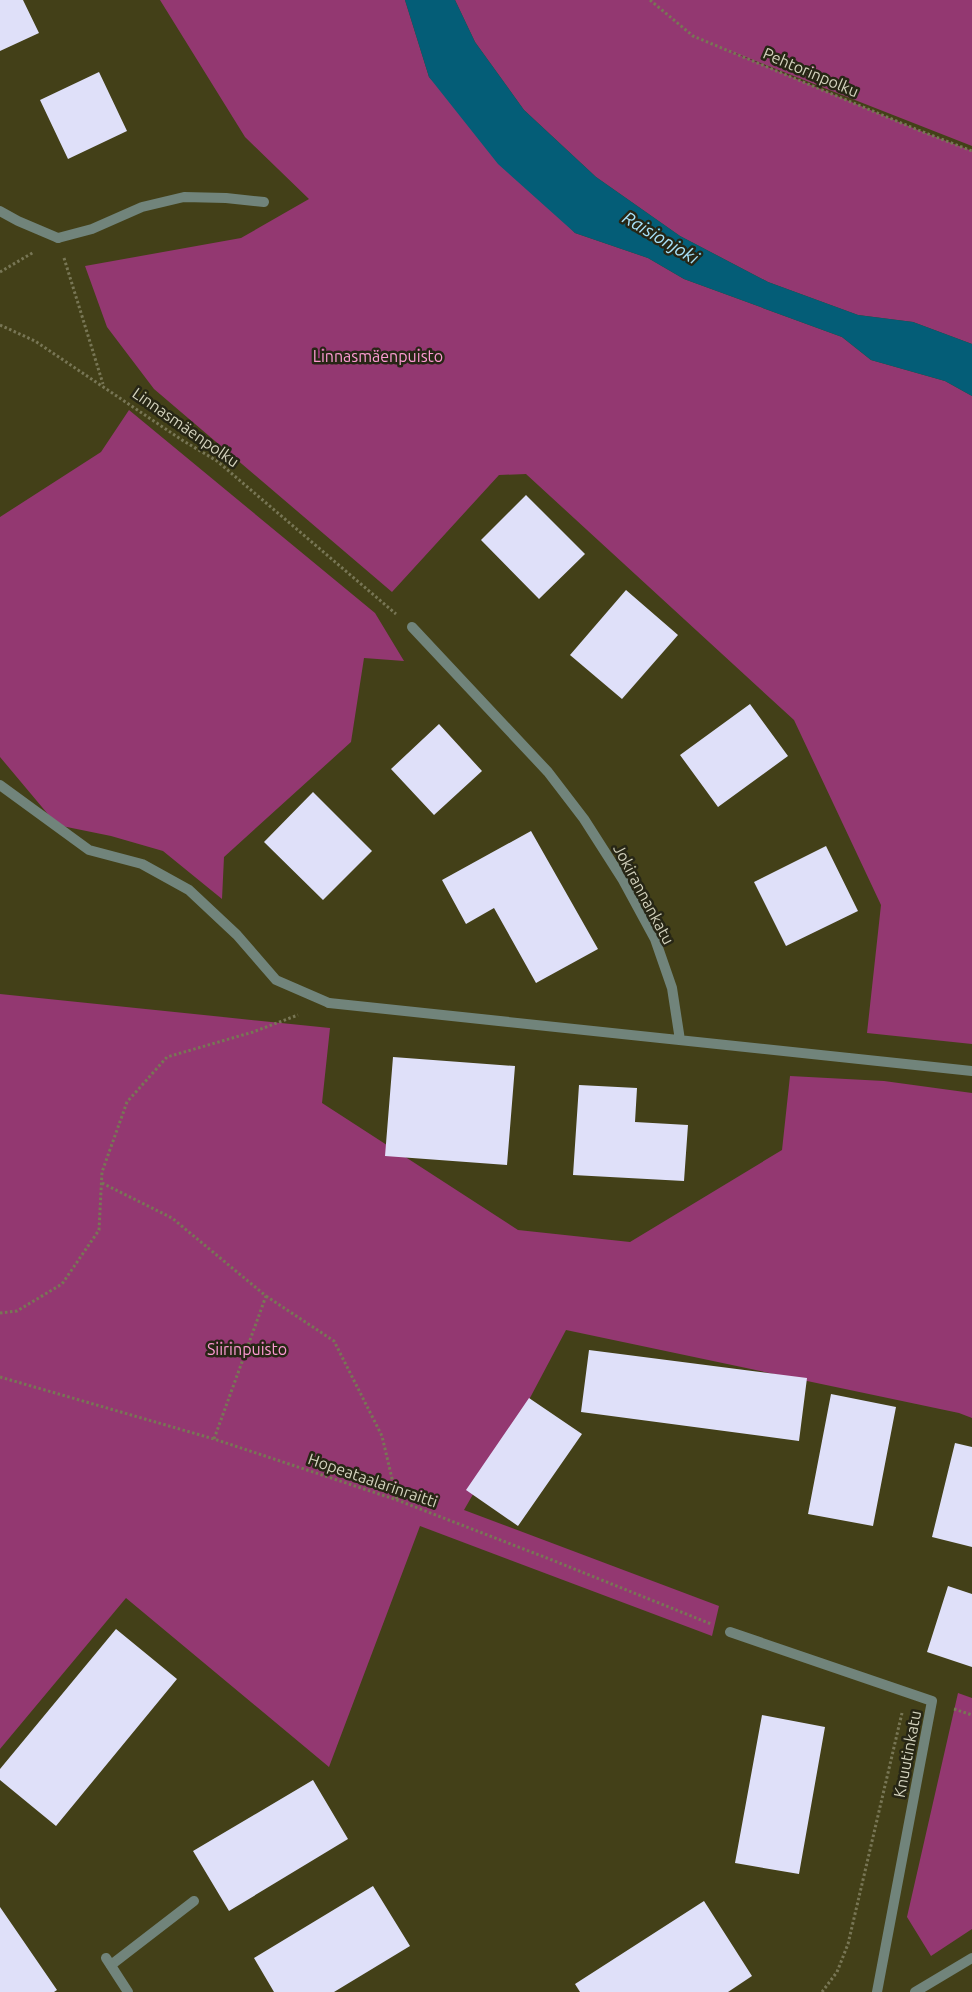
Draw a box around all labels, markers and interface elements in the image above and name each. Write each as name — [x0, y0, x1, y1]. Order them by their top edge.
street label: Pehtorinpolku — [761, 44, 861, 100]
water label: Raisionjoki — [619, 207, 703, 268]
park label: Linnasmäenpuisto — [313, 347, 443, 365]
street label: Linnasmäenpolku — [129, 384, 243, 470]
street label: Jokirannankatu — [610, 841, 678, 947]
park label: Siirinpuisto — [207, 1340, 287, 1358]
street label: Hopeataalarinraitti — [306, 1449, 440, 1511]
street label: Knuutinkatu — [890, 1709, 924, 1799]

